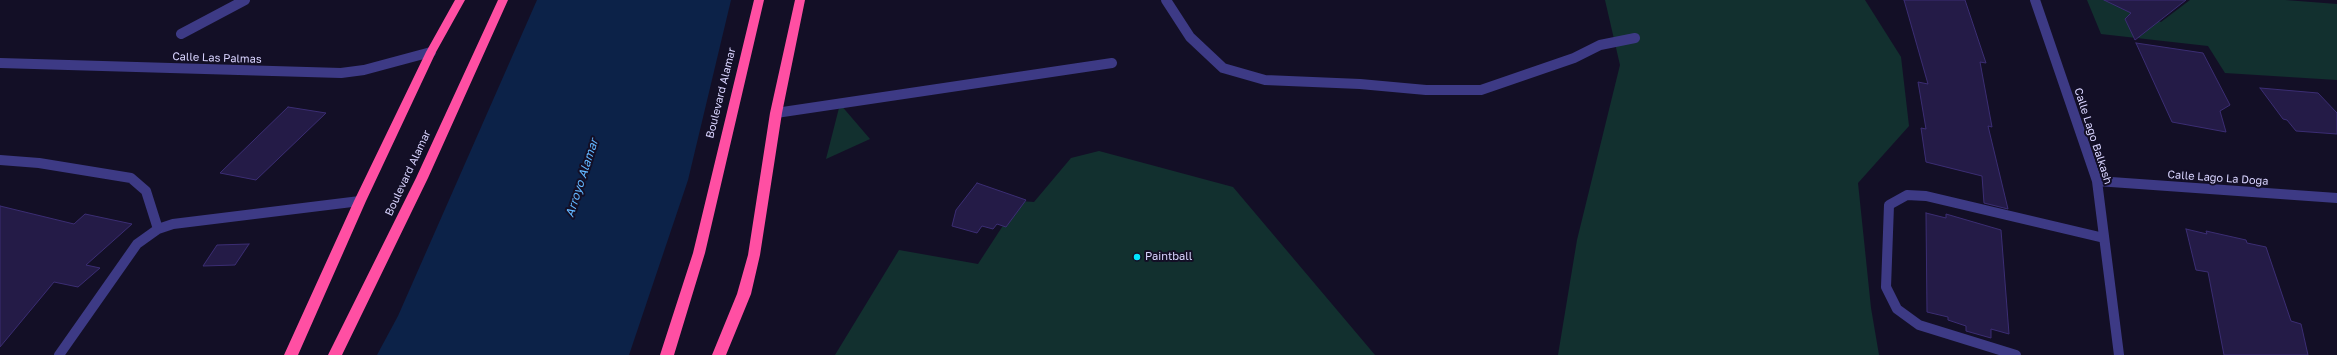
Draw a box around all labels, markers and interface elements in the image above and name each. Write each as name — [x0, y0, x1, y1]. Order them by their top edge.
street label: Boulevard Alamar — [703, 46, 739, 140]
street label: Calle Las Palmas — [172, 50, 262, 66]
street label: Calle Lago Balkash — [2071, 86, 2115, 186]
street label: Boulevard Alamar — [382, 128, 434, 218]
water label: Arroyo Alamar — [563, 137, 601, 219]
street label: Calle Lago La Doga — [2167, 168, 2269, 188]
place label: Paintball — [1145, 250, 1192, 264]
marker: Paintball — [1132, 252, 1142, 262]

